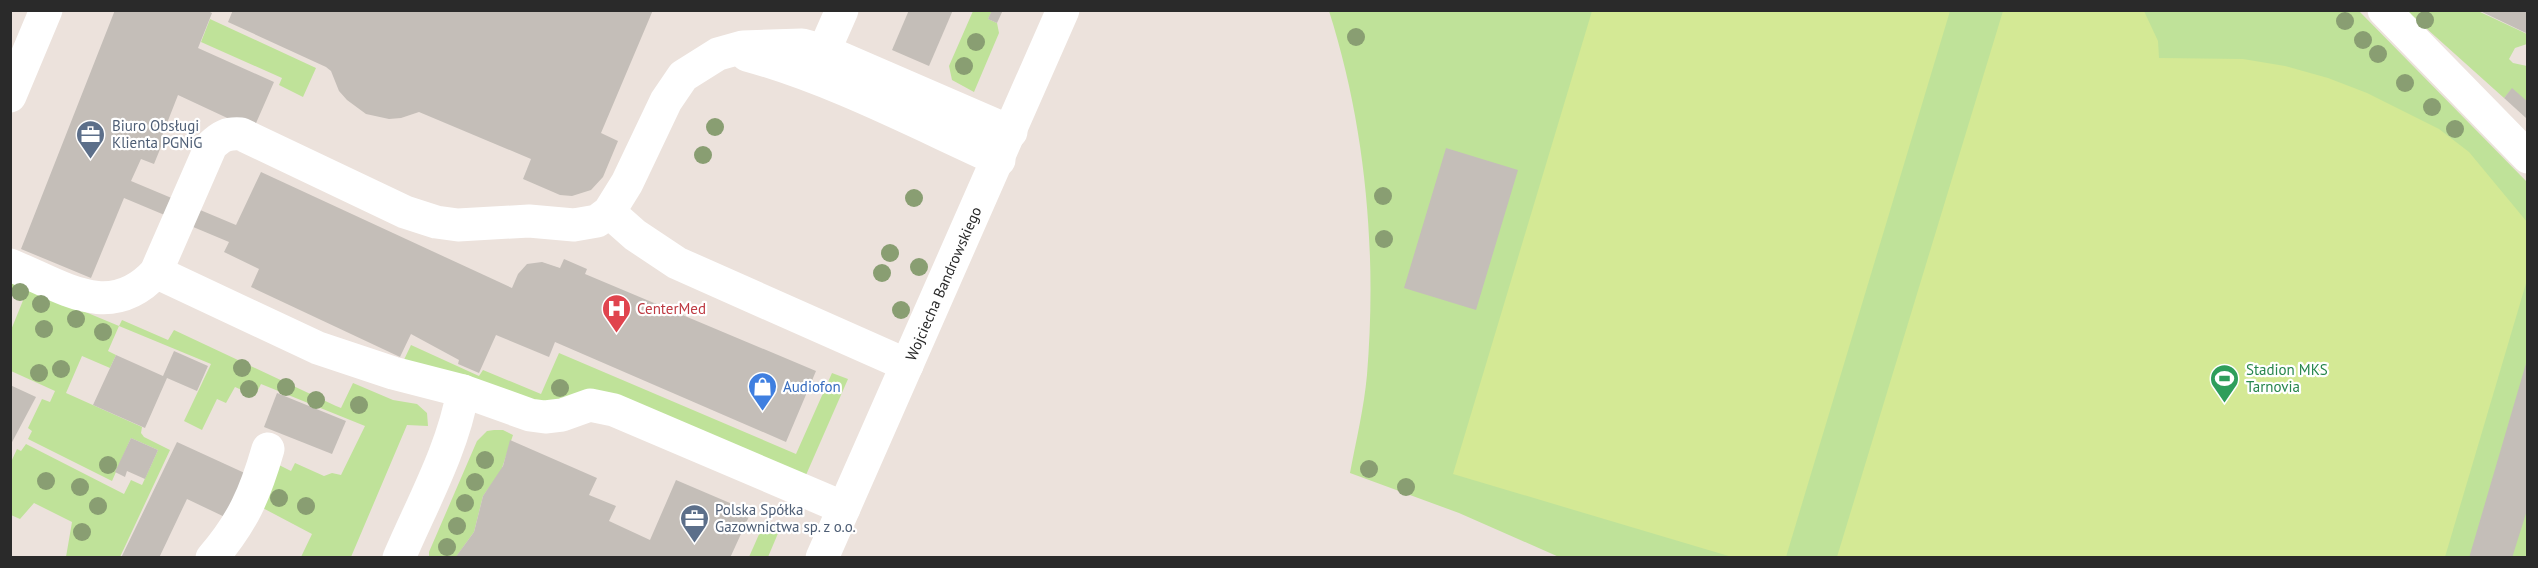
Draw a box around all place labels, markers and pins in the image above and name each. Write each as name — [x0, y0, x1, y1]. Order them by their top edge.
place label: Biuro Obsługi Klienta PGNiG — [112, 116, 203, 152]
office icon: Biuro Obsługi Klienta PGNiG — [75, 118, 107, 160]
hospital icon: CenterMed — [600, 292, 632, 334]
place label: CenterMed — [637, 299, 706, 318]
place label: Stadion MKS Tarnovia — [2246, 360, 2328, 396]
sports icon: Stadion MKS Tarnovia — [2209, 362, 2241, 404]
shop icon: Audiofon — [746, 370, 778, 412]
place label: Audiofon — [783, 377, 841, 396]
place label: Polska Spółka Gazownictwa sp. z o.o. — [715, 500, 856, 536]
office icon: Polska Spółka Gazownictwa sp. z o.o. — [678, 502, 710, 544]

